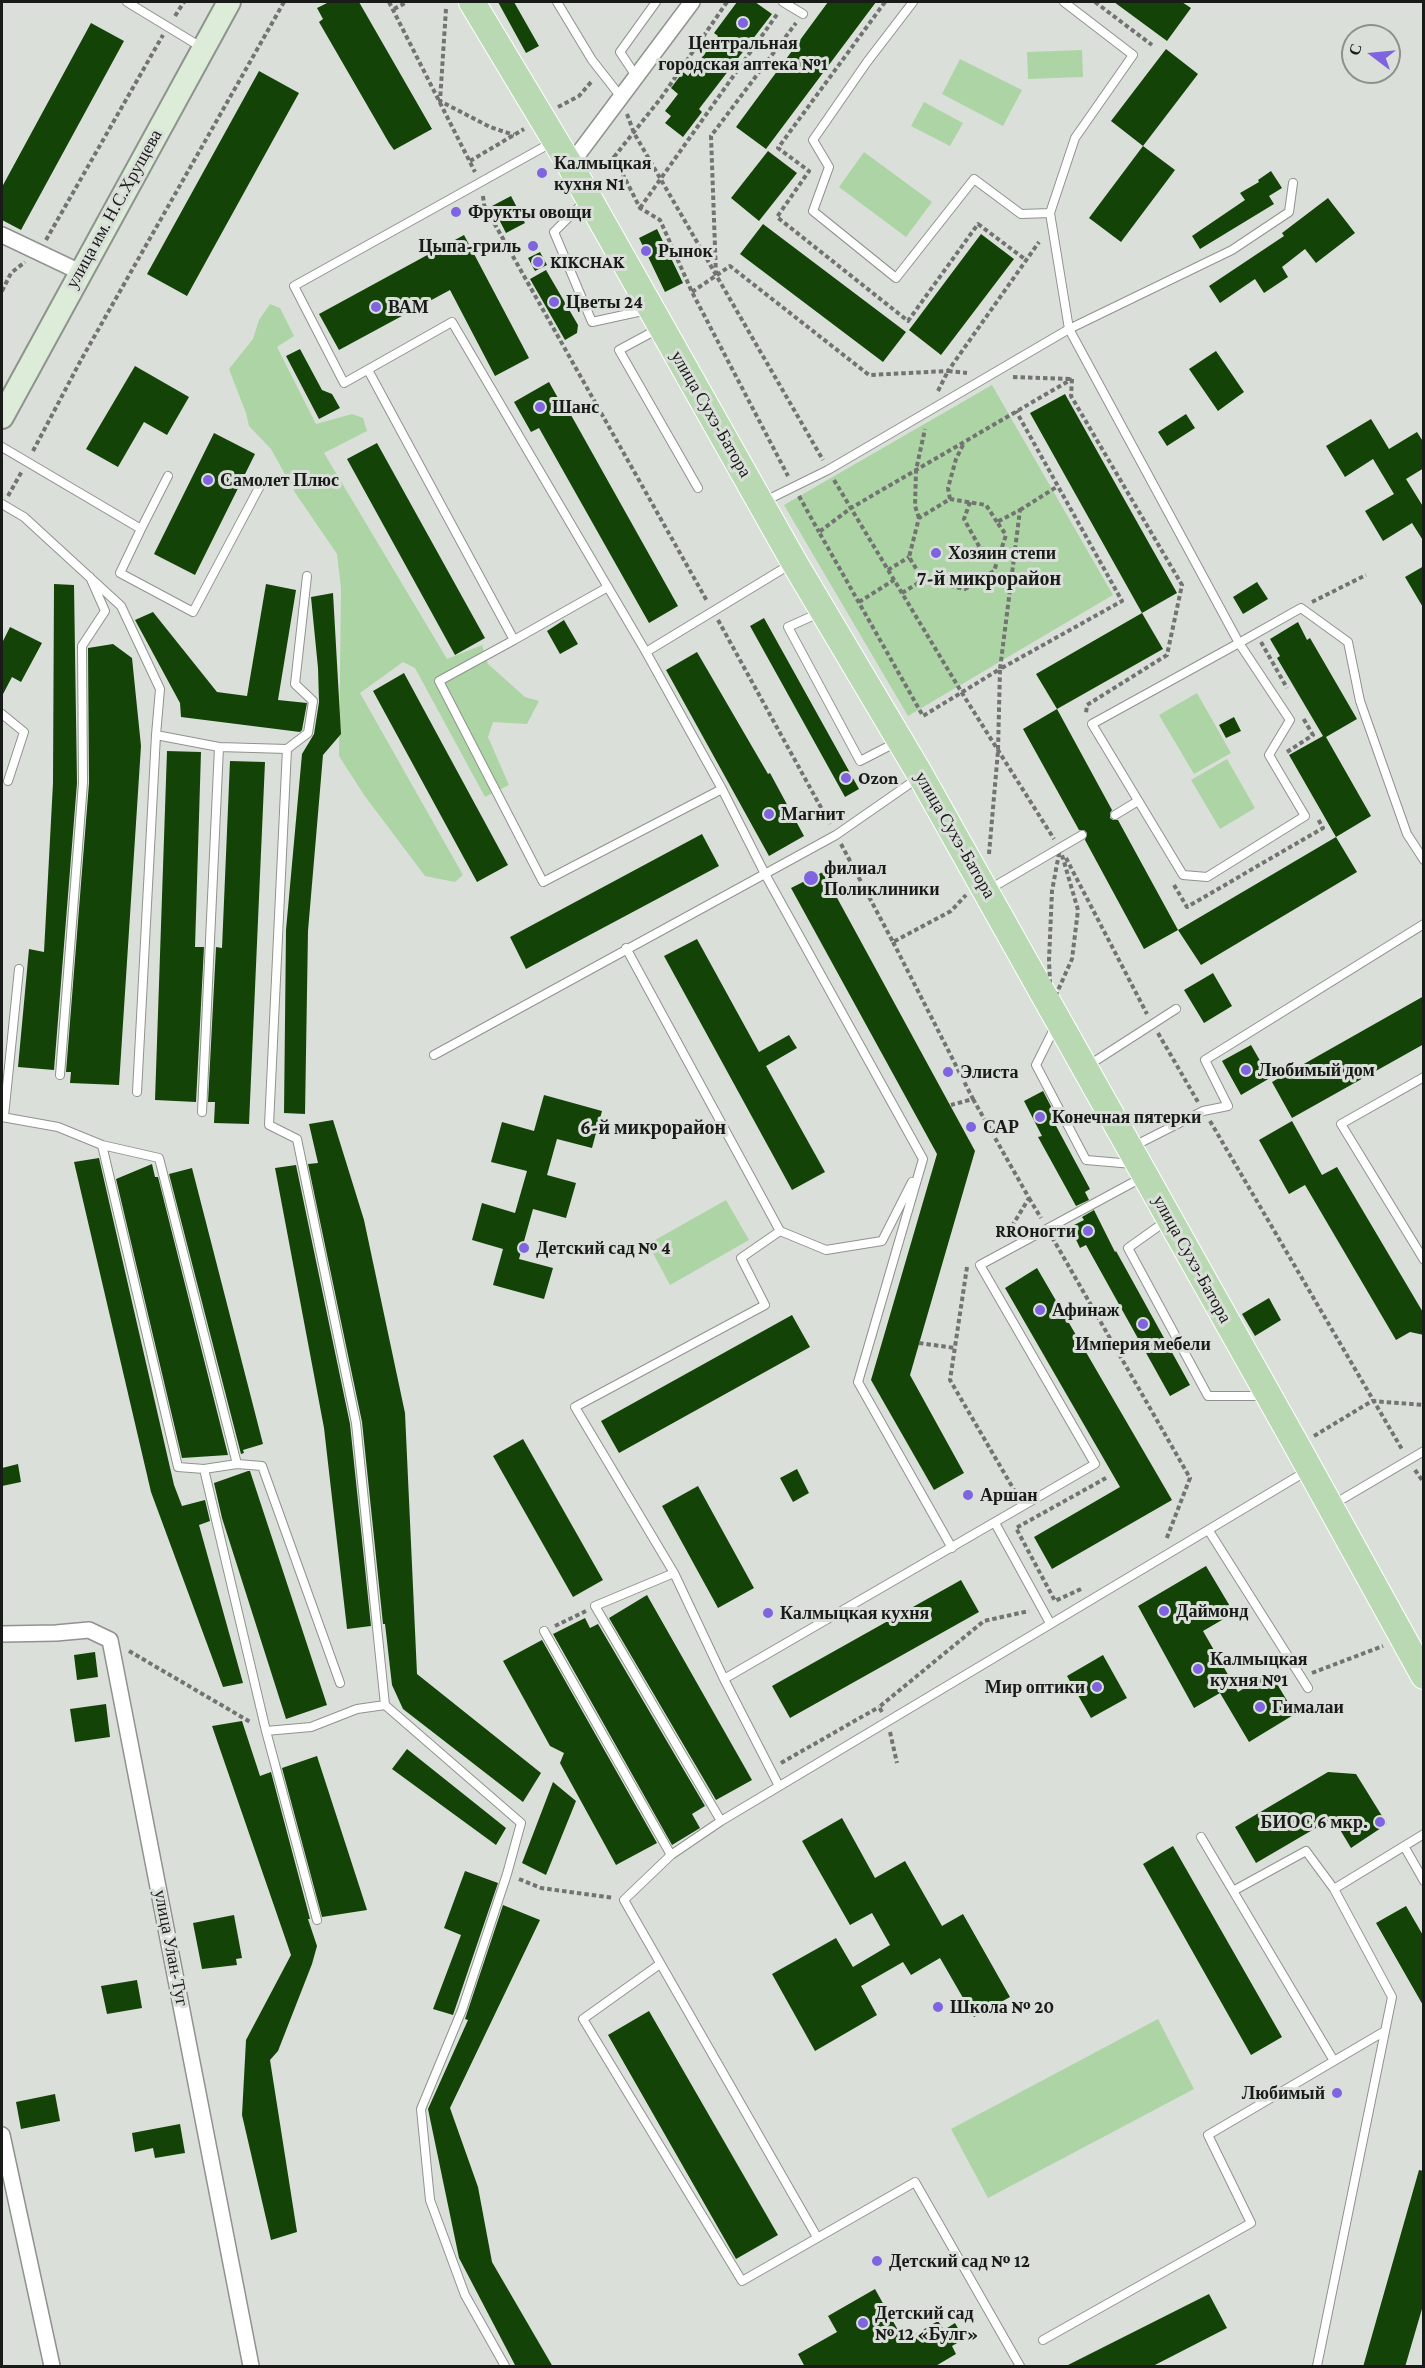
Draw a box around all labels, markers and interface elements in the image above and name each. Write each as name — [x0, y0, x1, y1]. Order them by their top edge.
marker: Центральная городская аптека №1 — [736, 16, 750, 30]
north arrow — [1341, 24, 1401, 84]
place label: Центральная городская аптека №1 — [658, 32, 828, 74]
text: С — [1345, 42, 1365, 57]
street label: улица им. Н.С.Хрущева — [61, 126, 167, 292]
place label: Калмыцкая кухня N1 — [554, 152, 652, 195]
marker: Калмыцкая кухня N1 — [535, 166, 549, 180]
place label: Фрукты овощи — [468, 201, 592, 223]
marker: Фрукты овощи — [449, 205, 463, 219]
place label: Цыпа-гриль — [419, 235, 521, 257]
marker: Цыпа-гриль — [526, 239, 540, 253]
place label: Рынок — [658, 240, 713, 262]
marker: Рынок — [639, 244, 653, 258]
place label: KIKCHAK — [550, 251, 624, 273]
marker: KIKCHAK — [531, 255, 545, 269]
place label: Цветы 24 — [566, 291, 643, 313]
marker: Цветы 24 — [547, 295, 561, 309]
place label: ВАМ — [388, 296, 429, 318]
marker: ВАМ — [369, 300, 383, 314]
street label: улица Сухэ-Батора — [666, 347, 756, 481]
place label: Шанс — [552, 396, 599, 418]
marker: Шанс — [533, 400, 547, 414]
place label: Самолет Плюс — [220, 469, 339, 491]
marker: Самолет Плюс — [201, 473, 215, 487]
place label: Хозяин степи — [948, 542, 1056, 564]
marker: Хозяин степи — [929, 546, 943, 560]
district label: 7-й микрорайон — [917, 567, 1061, 591]
place label: Ozon — [858, 767, 898, 789]
street label: улица Сухэ-Батора — [910, 768, 1000, 902]
marker: Ozon — [839, 771, 853, 785]
place label: Магнит — [781, 803, 845, 825]
marker: Магнит — [762, 807, 776, 821]
place label: филиал Поликлиники — [824, 857, 940, 900]
marker: филиал Поликлиники — [802, 869, 820, 887]
place label: Любимый дом — [1258, 1059, 1375, 1081]
place label: Элиста — [960, 1061, 1018, 1083]
marker: Любимый дом — [1239, 1063, 1253, 1077]
marker: Элиста — [941, 1065, 955, 1079]
place label: Конечная пятерки — [1052, 1106, 1201, 1128]
marker: Конечная пятерки — [1033, 1110, 1047, 1124]
district label: 6-й микрорайон — [580, 1116, 726, 1140]
place label: САР — [983, 1116, 1019, 1138]
marker: САР — [964, 1120, 978, 1134]
street label: улица Сухэ-Батора — [1148, 1191, 1236, 1327]
place label: RROногти — [995, 1220, 1076, 1242]
marker: RROногти — [1081, 1224, 1095, 1238]
place label: Детский сад № 4 — [536, 1237, 671, 1259]
marker: Детский сад № 4 — [517, 1241, 531, 1255]
place label: Афинаж — [1052, 1299, 1120, 1321]
marker: Афинаж — [1033, 1303, 1047, 1317]
marker: Империя мебели — [1136, 1317, 1150, 1331]
place label: Империя мебели — [1075, 1333, 1211, 1355]
place label: Аршан — [980, 1484, 1038, 1506]
marker: Аршан — [961, 1488, 975, 1502]
place label: Даймонд — [1176, 1600, 1248, 1622]
place label: Калмыцкая кухня — [780, 1602, 929, 1624]
marker: Даймонд — [1157, 1604, 1171, 1618]
marker: Калмыцкая кухня — [761, 1606, 775, 1620]
place label: Калмыцкая кухня №1 — [1210, 1648, 1308, 1690]
marker: Калмыцкая кухня №1 — [1191, 1662, 1205, 1676]
place label: Мир оптики — [985, 1676, 1085, 1698]
marker: Мир оптики — [1090, 1680, 1104, 1694]
place label: Гималаи — [1272, 1696, 1344, 1718]
marker: Гималаи — [1253, 1700, 1267, 1714]
place label: БИОС 6 мкр. — [1260, 1811, 1368, 1833]
marker: БИОС 6 мкр. — [1373, 1815, 1387, 1829]
street label: улица Улан-Туг — [149, 1888, 193, 2008]
place label: Школа № 20 — [950, 1996, 1054, 2018]
marker: Школа № 20 — [931, 2000, 945, 2014]
place label: Любимый — [1242, 2082, 1325, 2104]
marker: Любимый — [1330, 2086, 1344, 2100]
place label: Детский сад № 12 — [889, 2250, 1030, 2272]
marker: Детский сад № 12 — [870, 2254, 884, 2268]
place label: Детский сад № 12 «Булг» — [875, 2302, 978, 2344]
marker: Детский сад № 12 «Булг» — [856, 2316, 870, 2330]

